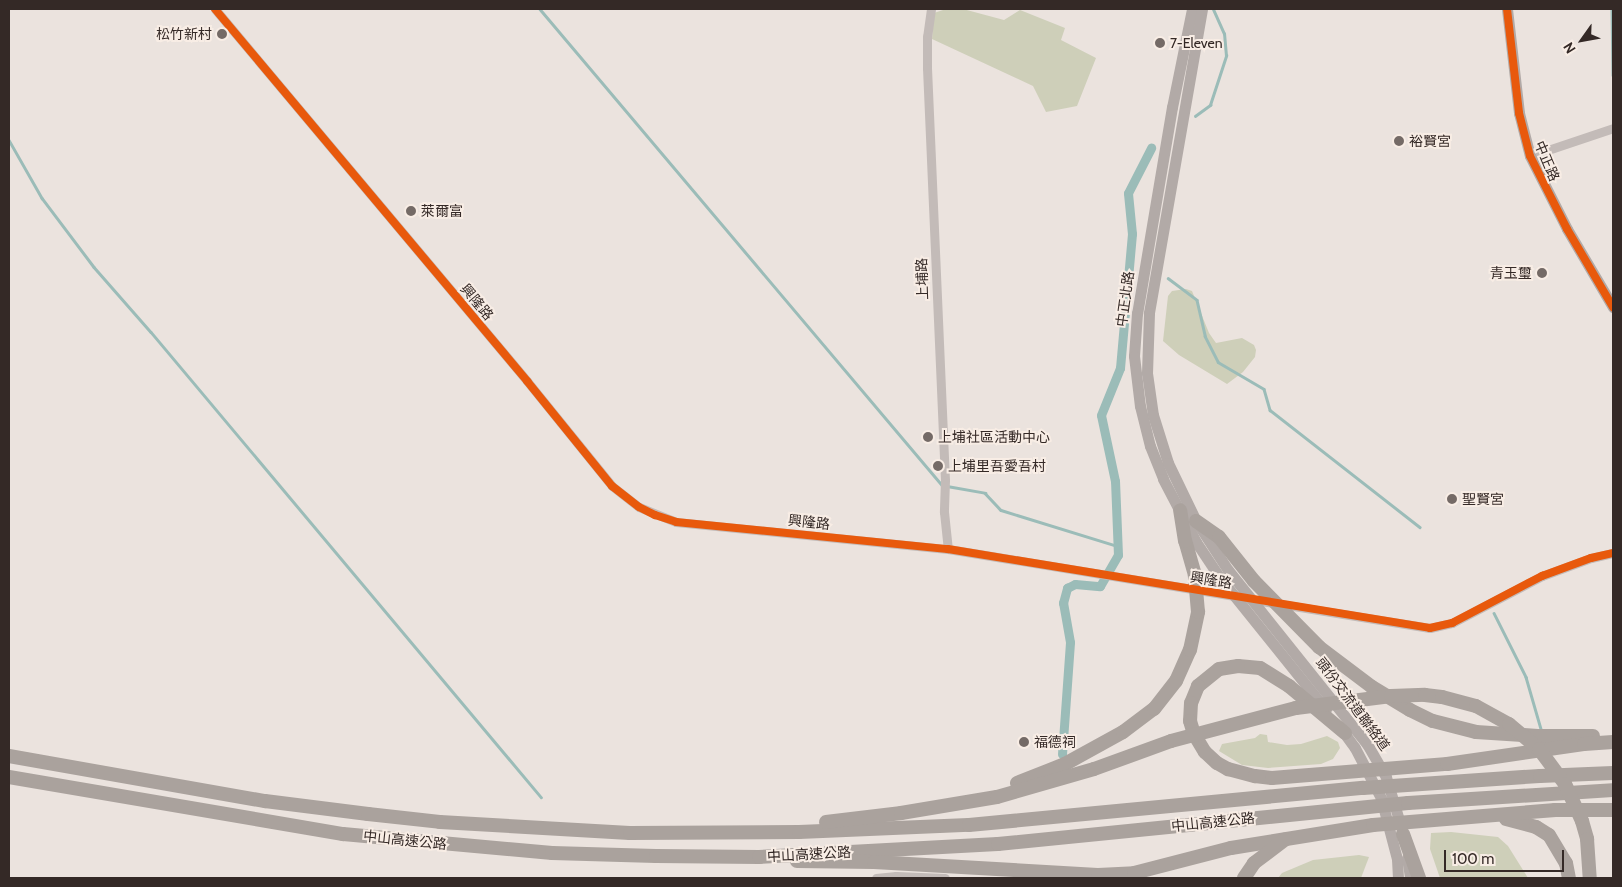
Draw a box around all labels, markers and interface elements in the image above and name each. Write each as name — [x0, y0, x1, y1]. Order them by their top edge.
north arrow — [1557, 15, 1607, 65]
place label: 松竹新村 — [156, 26, 212, 42]
marker: 松竹新村 — [216, 28, 228, 40]
place label: 7-Eleven — [1170, 35, 1223, 51]
marker: 7-Eleven — [1154, 37, 1166, 49]
text: N — [1559, 39, 1580, 57]
place label: 裕賢宮 — [1409, 133, 1451, 149]
marker: 裕賢宮 — [1393, 135, 1405, 147]
street label: 中正路 — [1531, 138, 1563, 184]
place label: 萊爾富 — [421, 203, 463, 219]
marker: 萊爾富 — [405, 205, 417, 217]
street label: 上埔路 — [913, 258, 931, 300]
place label: 青玉璽 — [1490, 265, 1532, 281]
marker: 青玉璽 — [1536, 267, 1548, 279]
street label: 中正北路 — [1113, 270, 1137, 328]
street label: 興隆路 — [457, 281, 497, 323]
place label: 上埔社區活動中心 — [938, 429, 1050, 445]
marker: 上埔社區活動中心 — [922, 431, 934, 443]
place label: 上埔里吾愛吾村 — [948, 458, 1046, 474]
marker: 上埔里吾愛吾村 — [932, 460, 944, 472]
place label: 聖賢宮 — [1462, 491, 1504, 507]
marker: 聖賢宮 — [1446, 493, 1458, 505]
street label: 興隆路 — [787, 511, 831, 533]
street label: 興隆路 — [1189, 568, 1233, 592]
street label: 頭份交流道聯絡道 — [1313, 654, 1393, 754]
place label: 福德祠 — [1034, 734, 1076, 750]
marker: 福德祠 — [1018, 736, 1030, 748]
street label: 中山高速公路 — [1170, 809, 1256, 835]
street label: 中山高速公路 — [362, 827, 448, 853]
scale bar — [1447, 840, 1567, 872]
street label: 中山高速公路 — [767, 843, 851, 865]
text: 100 m — [1452, 850, 1494, 868]

